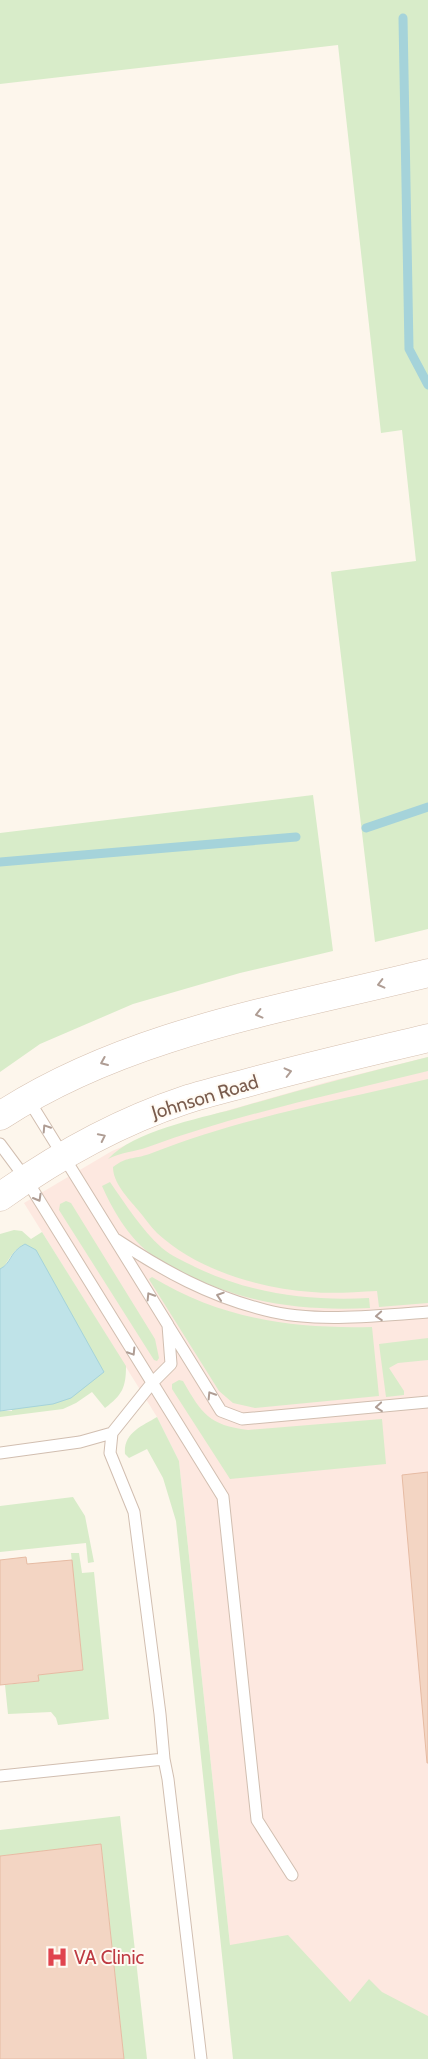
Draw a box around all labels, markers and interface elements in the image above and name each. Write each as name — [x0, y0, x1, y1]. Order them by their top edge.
one-way arrow — [377, 979, 385, 989]
one-way arrow — [255, 1008, 264, 1019]
one-way arrow — [100, 1055, 109, 1066]
one-way arrow — [283, 1067, 292, 1078]
street label: Johnson Road — [148, 1070, 261, 1124]
one-way arrow — [43, 1124, 52, 1133]
one-way arrow — [97, 1133, 106, 1143]
one-way arrow — [31, 1193, 41, 1202]
one-way arrow — [216, 1291, 224, 1301]
one-way arrow — [146, 1292, 156, 1301]
one-way arrow — [375, 1310, 383, 1321]
one-way arrow — [126, 1346, 135, 1355]
one-way arrow — [208, 1391, 217, 1400]
one-way arrow — [375, 1401, 383, 1412]
hospital icon: VA Clinic — [44, 1944, 70, 1970]
place label: VA Clinic — [74, 1946, 145, 1969]

